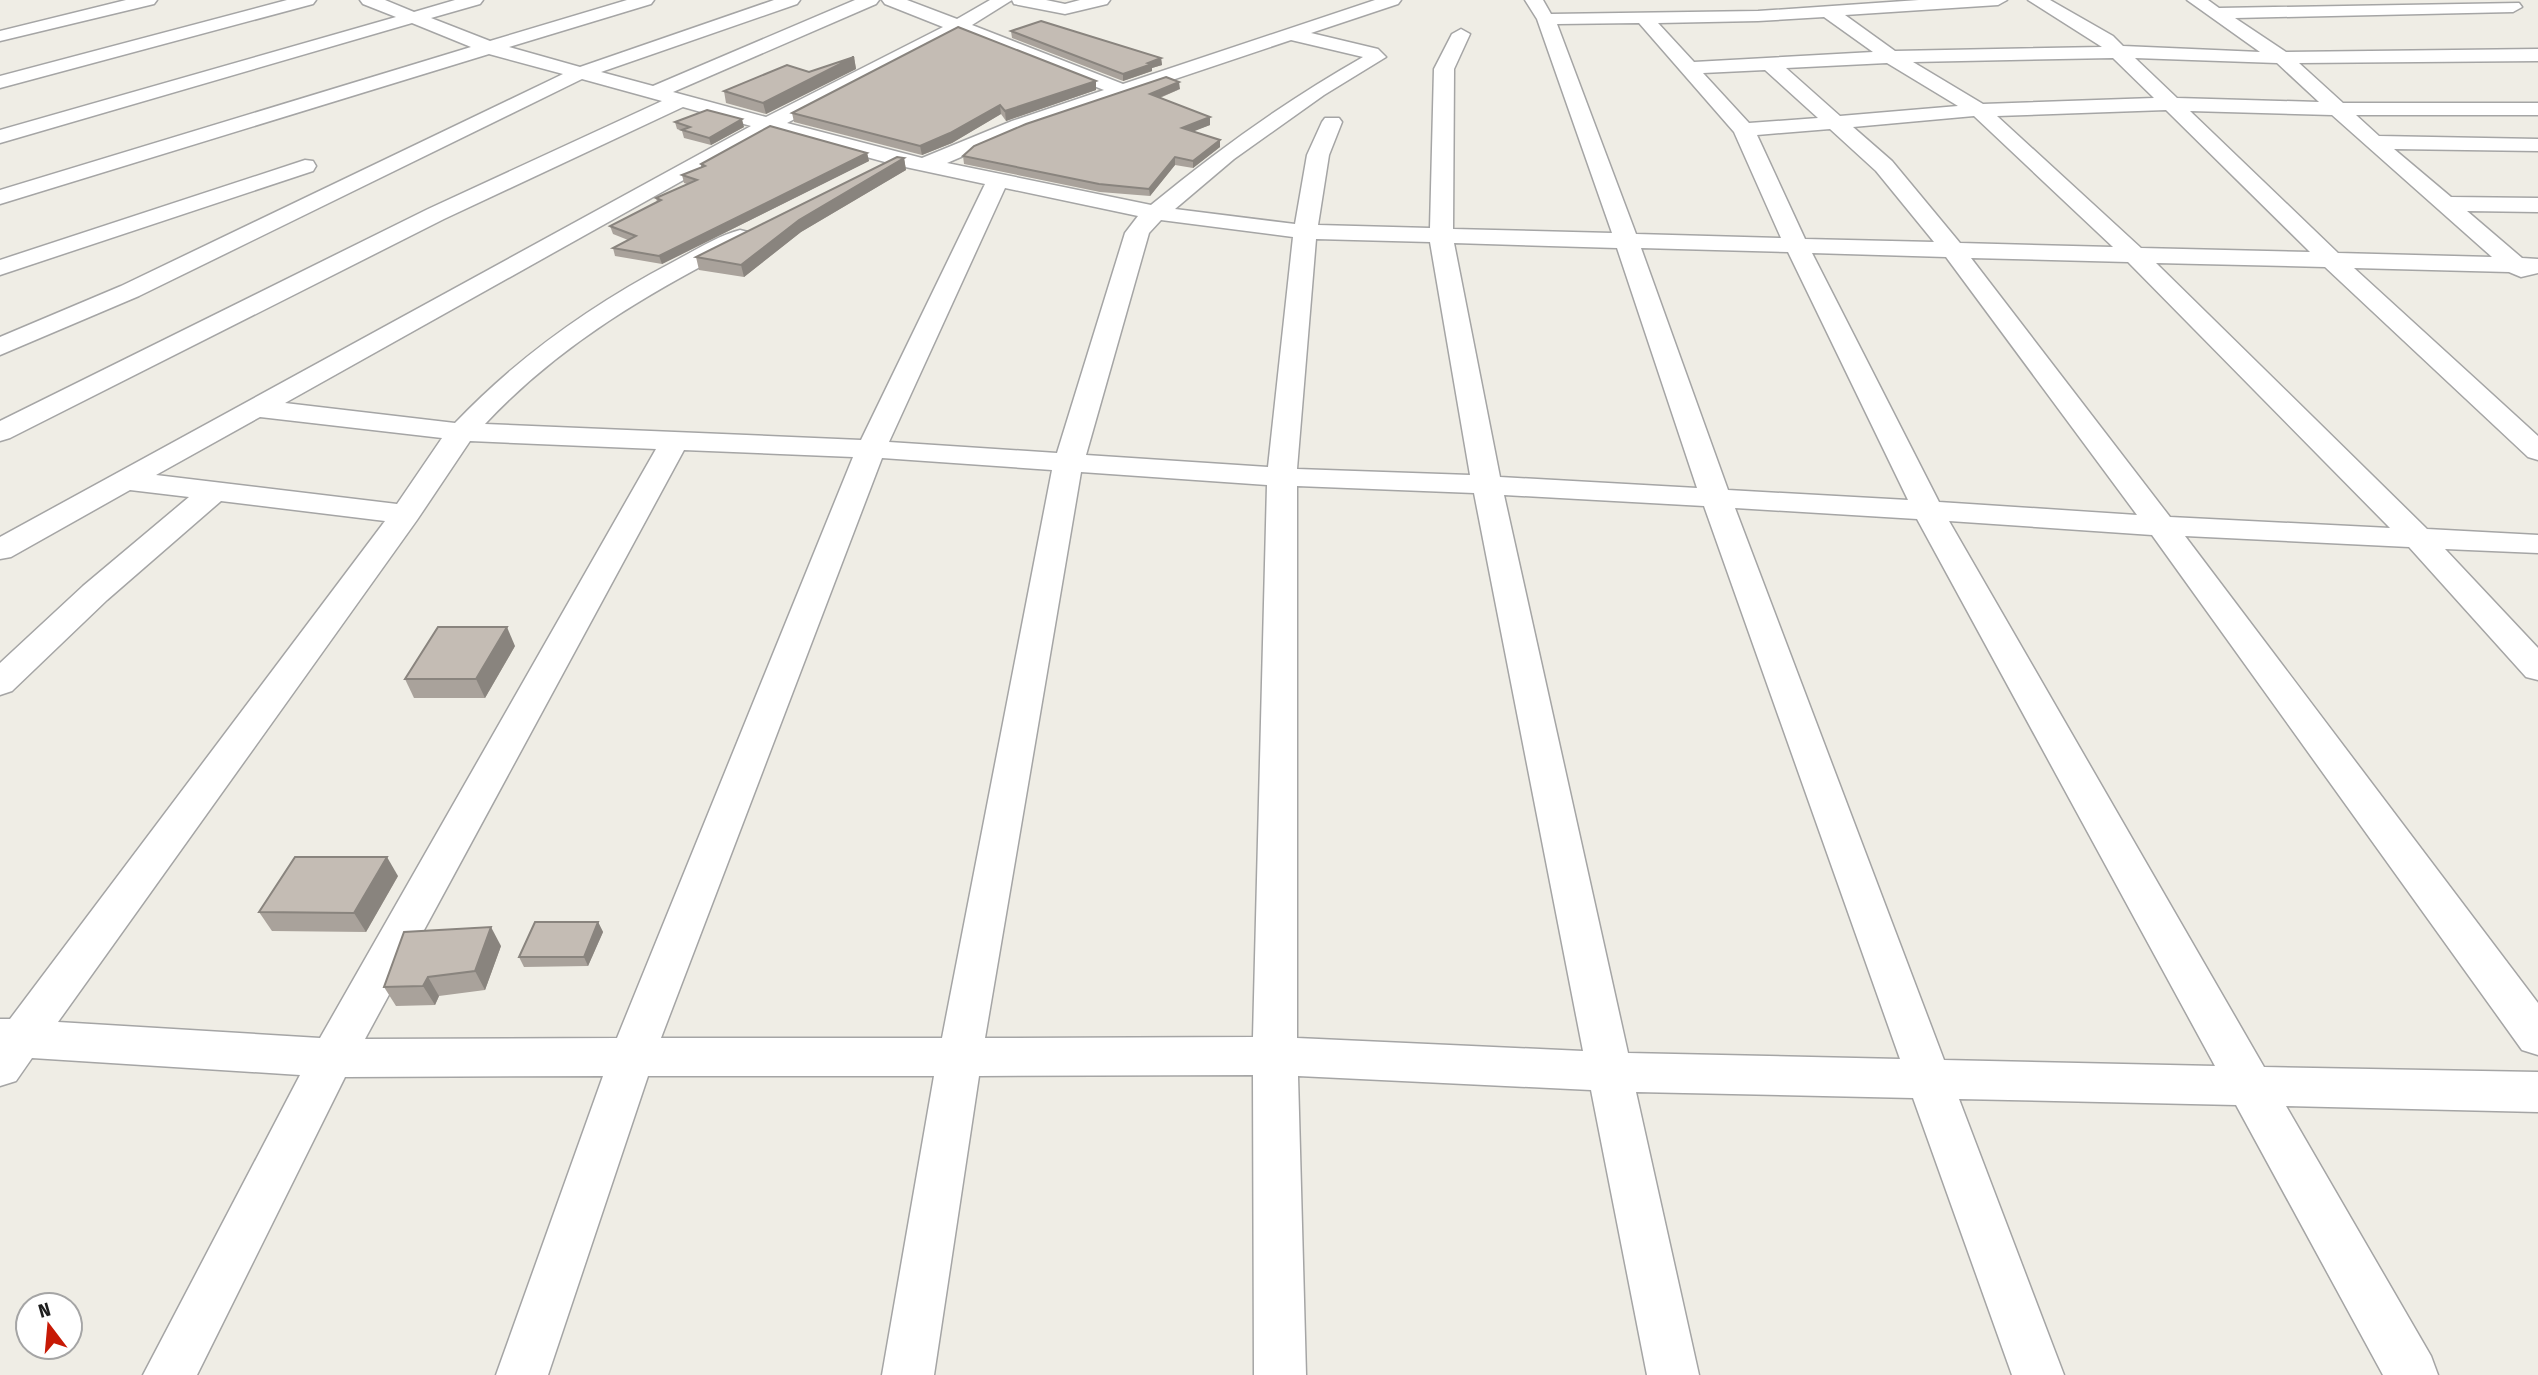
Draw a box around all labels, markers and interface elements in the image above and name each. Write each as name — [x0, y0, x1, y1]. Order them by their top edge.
north arrow — [14, 1291, 84, 1361]
text: N — [36, 1298, 53, 1323]

